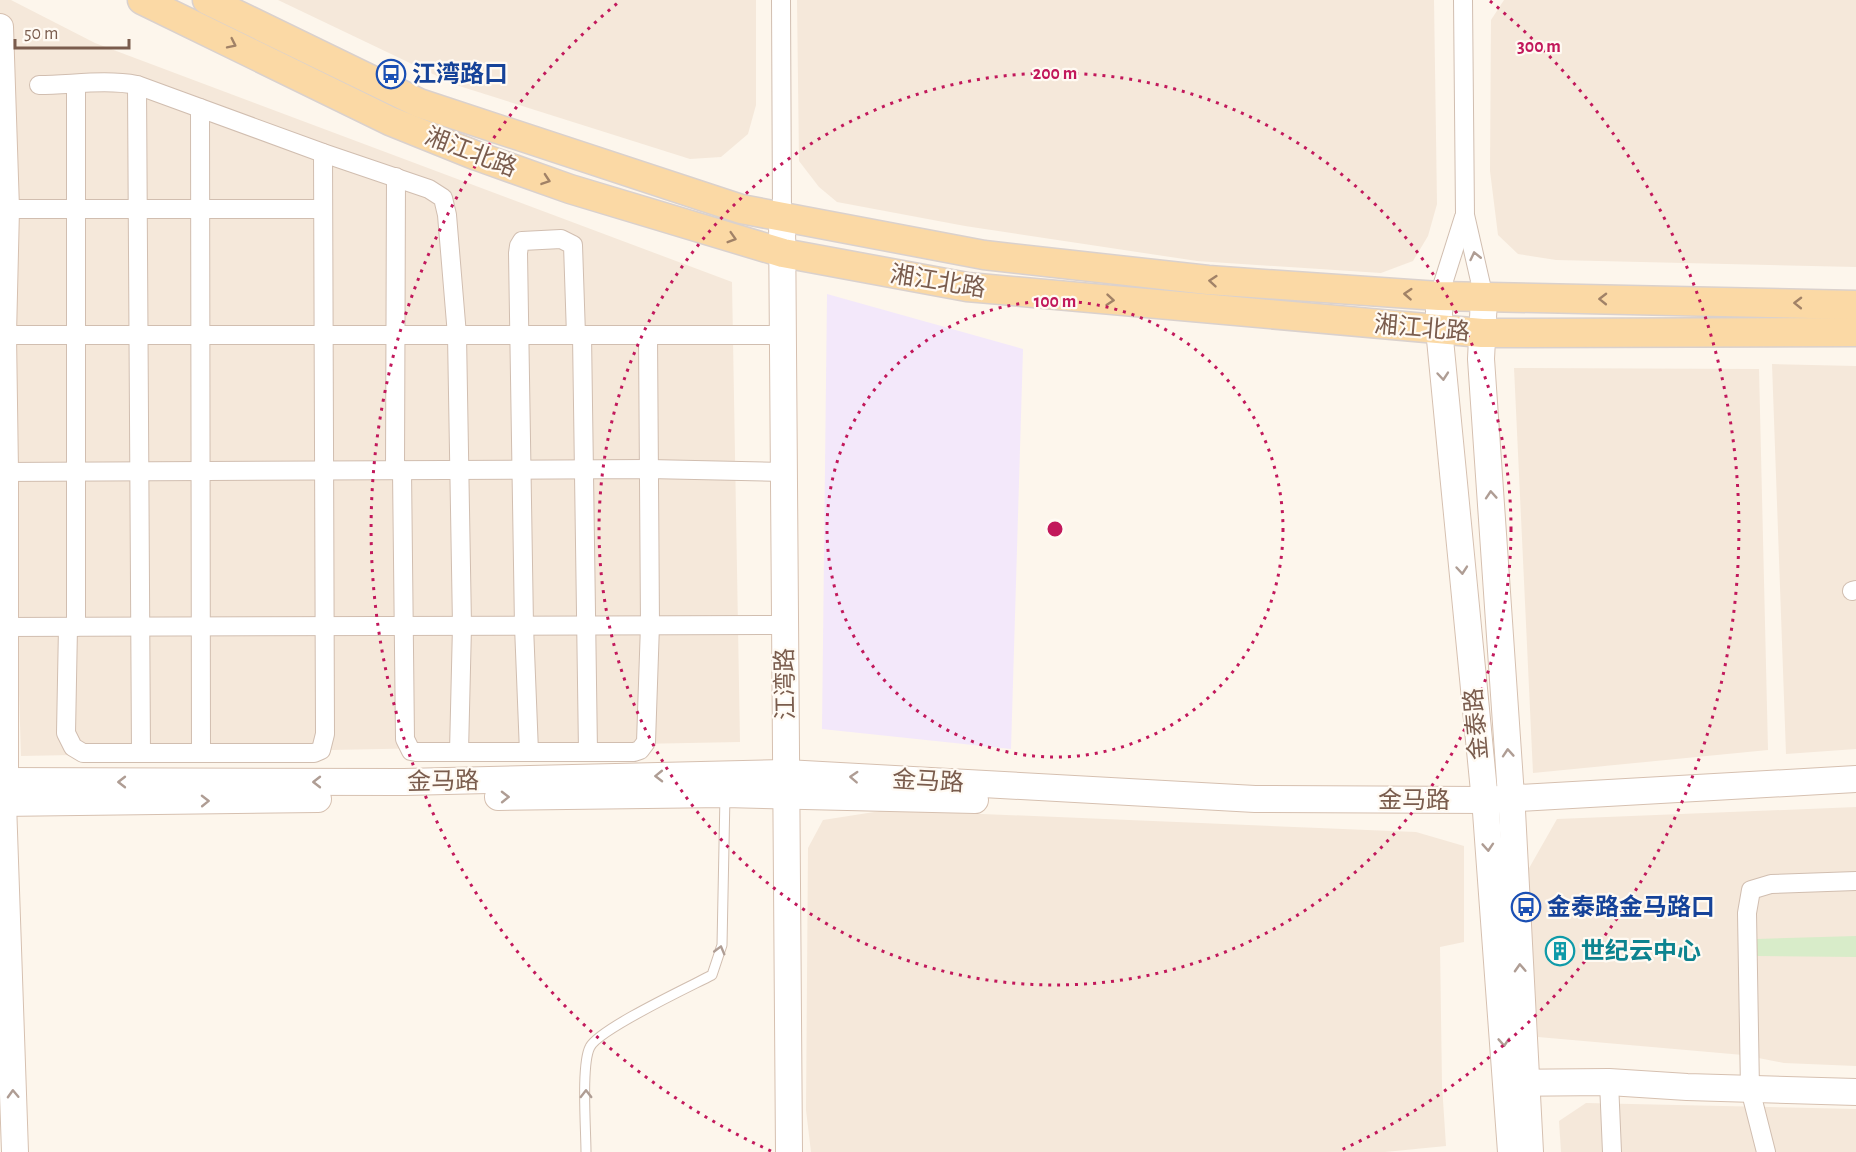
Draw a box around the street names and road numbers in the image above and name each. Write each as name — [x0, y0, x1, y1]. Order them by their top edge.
street label: 湘江北路 — [422, 123, 520, 181]
street label: 湘江北路 — [889, 261, 987, 301]
street label: 湘江北路 — [1373, 311, 1471, 345]
street label: 江湾路 — [771, 648, 799, 720]
street label: 金泰路 — [1460, 687, 1492, 761]
street label: 金马路 — [891, 766, 965, 796]
street label: 金马路 — [407, 767, 479, 795]
street label: 金马路 — [1378, 787, 1450, 813]

